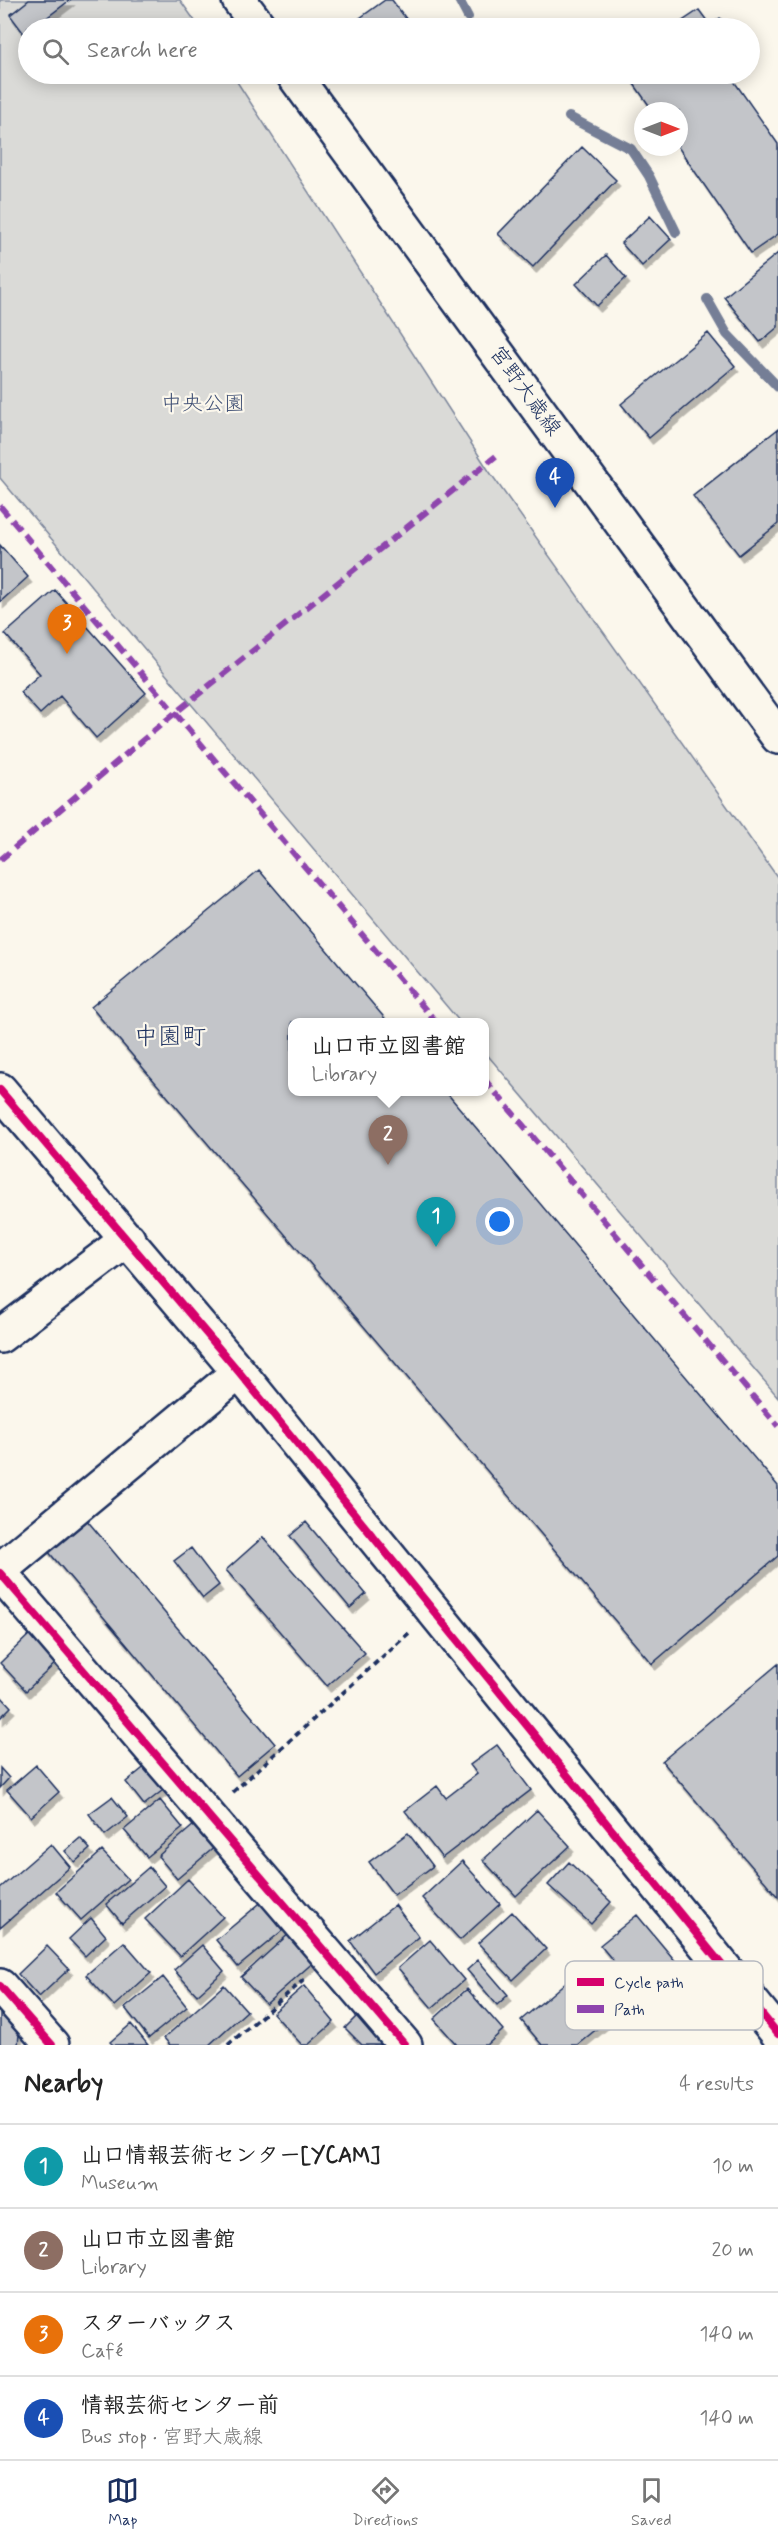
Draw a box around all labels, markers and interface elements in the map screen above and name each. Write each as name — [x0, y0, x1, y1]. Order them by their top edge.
search box — [18, 18, 760, 84]
icon: search — [39, 35, 72, 68]
text: Search here — [87, 37, 198, 65]
north arrow — [634, 102, 688, 156]
street label: 宮野大歳線 — [483, 340, 567, 442]
park label: 中央公園 — [161, 390, 245, 418]
pin: 4 — [536, 458, 574, 508]
pin: 3 — [48, 604, 86, 654]
popup — [288, 1018, 489, 1096]
district label: 中園町 — [134, 1022, 206, 1053]
text: 山口市立図書館 — [311, 1033, 466, 1061]
text: Library — [311, 1061, 377, 1088]
pin: 2 — [368, 1116, 408, 1165]
pin: 1 — [416, 1198, 456, 1247]
your location — [485, 1207, 514, 1236]
legend — [565, 1961, 763, 2030]
text: Cycle path — [614, 1973, 684, 1994]
text: Path — [614, 2000, 645, 2021]
text: Nearby — [24, 2067, 103, 2101]
text: 4 results — [679, 2071, 754, 2098]
text: 山口情報芸術センター[YCAM] — [81, 2142, 380, 2170]
text: 1 — [39, 2153, 48, 2180]
text: 10 m — [712, 2153, 754, 2180]
text: Museum — [81, 2170, 159, 2197]
text: 山口市立図書館 — [81, 2226, 235, 2254]
text: 2 — [39, 2237, 48, 2264]
text: 20 m — [711, 2237, 754, 2264]
text: Library — [81, 2254, 147, 2281]
text: スターバックス — [81, 2310, 235, 2338]
text: 3 — [39, 2321, 48, 2348]
text: 140 m — [700, 2321, 754, 2348]
text: Café — [81, 2338, 123, 2365]
text: 情報芸術センター前 — [81, 2392, 279, 2420]
text: 4 — [38, 2405, 49, 2432]
text: 140 m — [700, 2405, 754, 2432]
text: Bus stop · 宮野大歳線 — [81, 2424, 263, 2451]
tab: Map — [106, 2474, 139, 2531]
tab: Directions — [352, 2474, 418, 2531]
tab: Saved — [631, 2474, 672, 2531]

